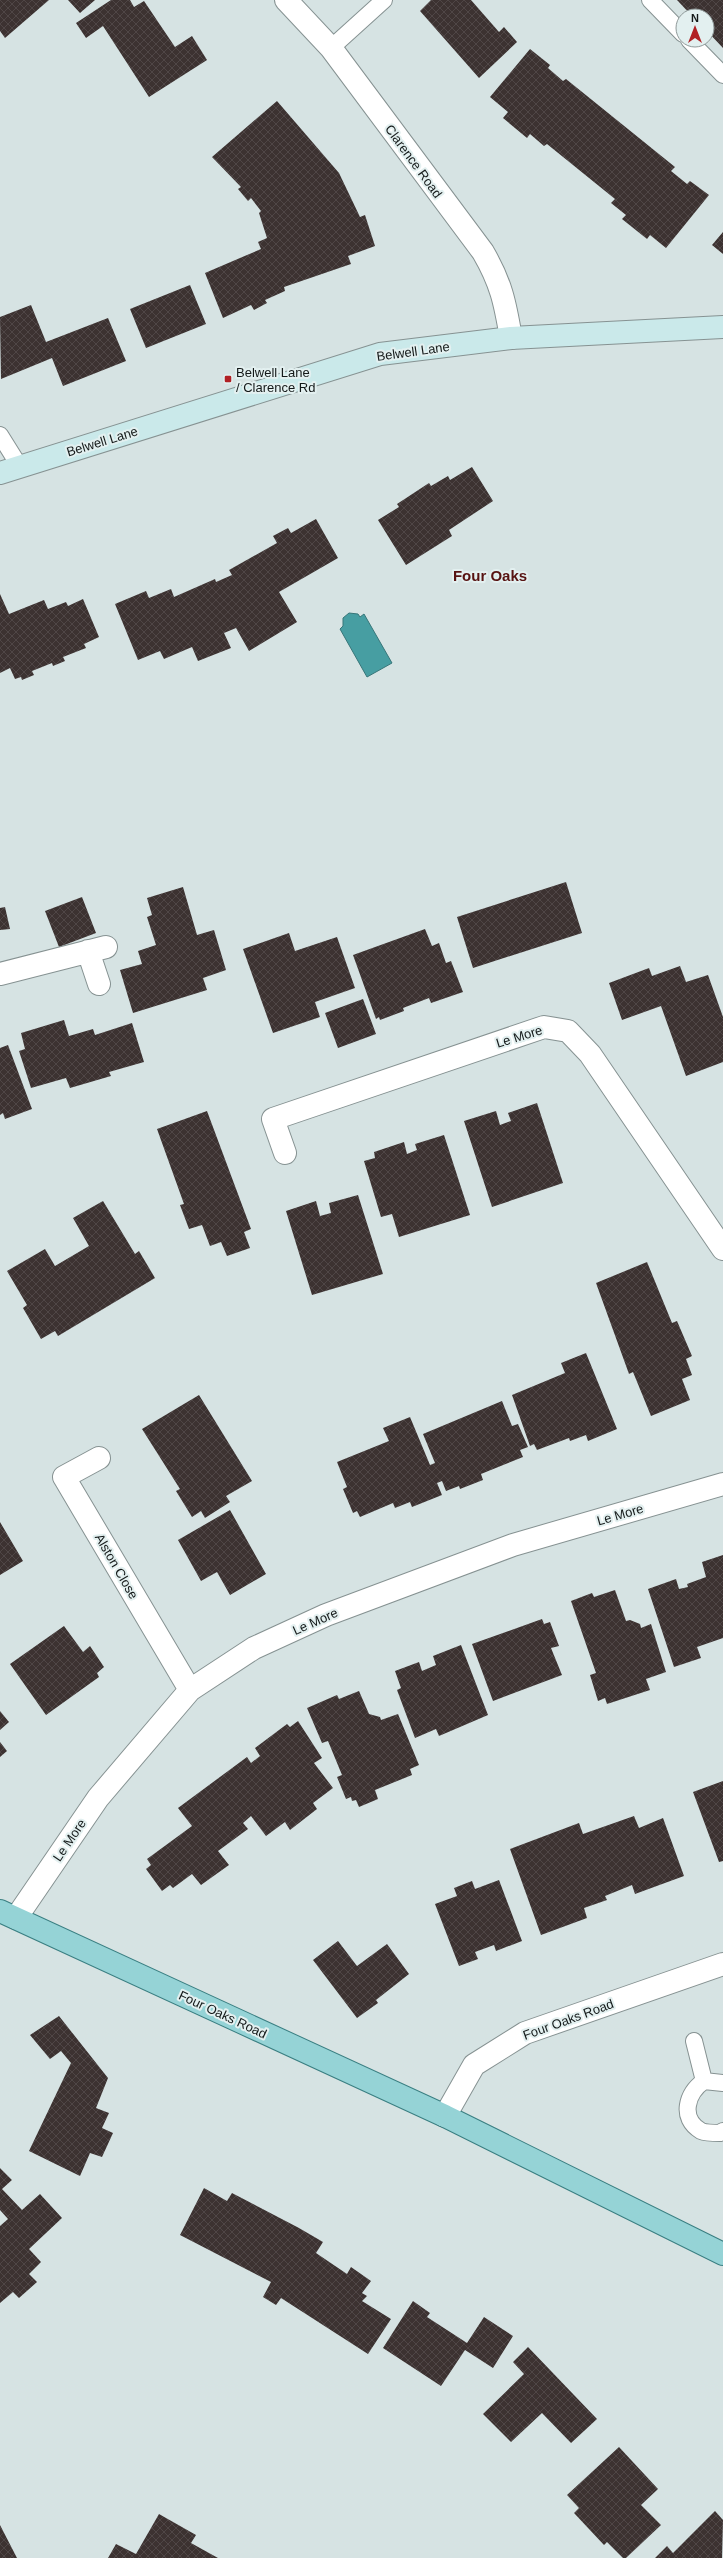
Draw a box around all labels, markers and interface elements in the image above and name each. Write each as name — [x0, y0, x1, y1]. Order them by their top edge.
north arrow — [675, 8, 715, 48]
text: N — [691, 12, 699, 24]
street label: Clarence Road — [382, 122, 445, 201]
street label: Belwell Lane — [376, 339, 451, 364]
place label: Belwell Lane / Clarence Rd — [236, 365, 315, 395]
marker: Belwell Lane / Clarence Rd — [223, 374, 233, 384]
street label: Belwell Lane — [65, 424, 140, 459]
district label: Four Oaks — [453, 567, 527, 584]
street label: Le More — [494, 1022, 544, 1051]
street label: Le More — [595, 1501, 645, 1528]
street label: Alston Close — [92, 1531, 141, 1602]
street label: Le More — [290, 1605, 340, 1638]
street label: Le More — [50, 1816, 89, 1864]
street label: Four Oaks Road — [176, 1988, 269, 2041]
street label: Four Oaks Road — [521, 1996, 616, 2043]

